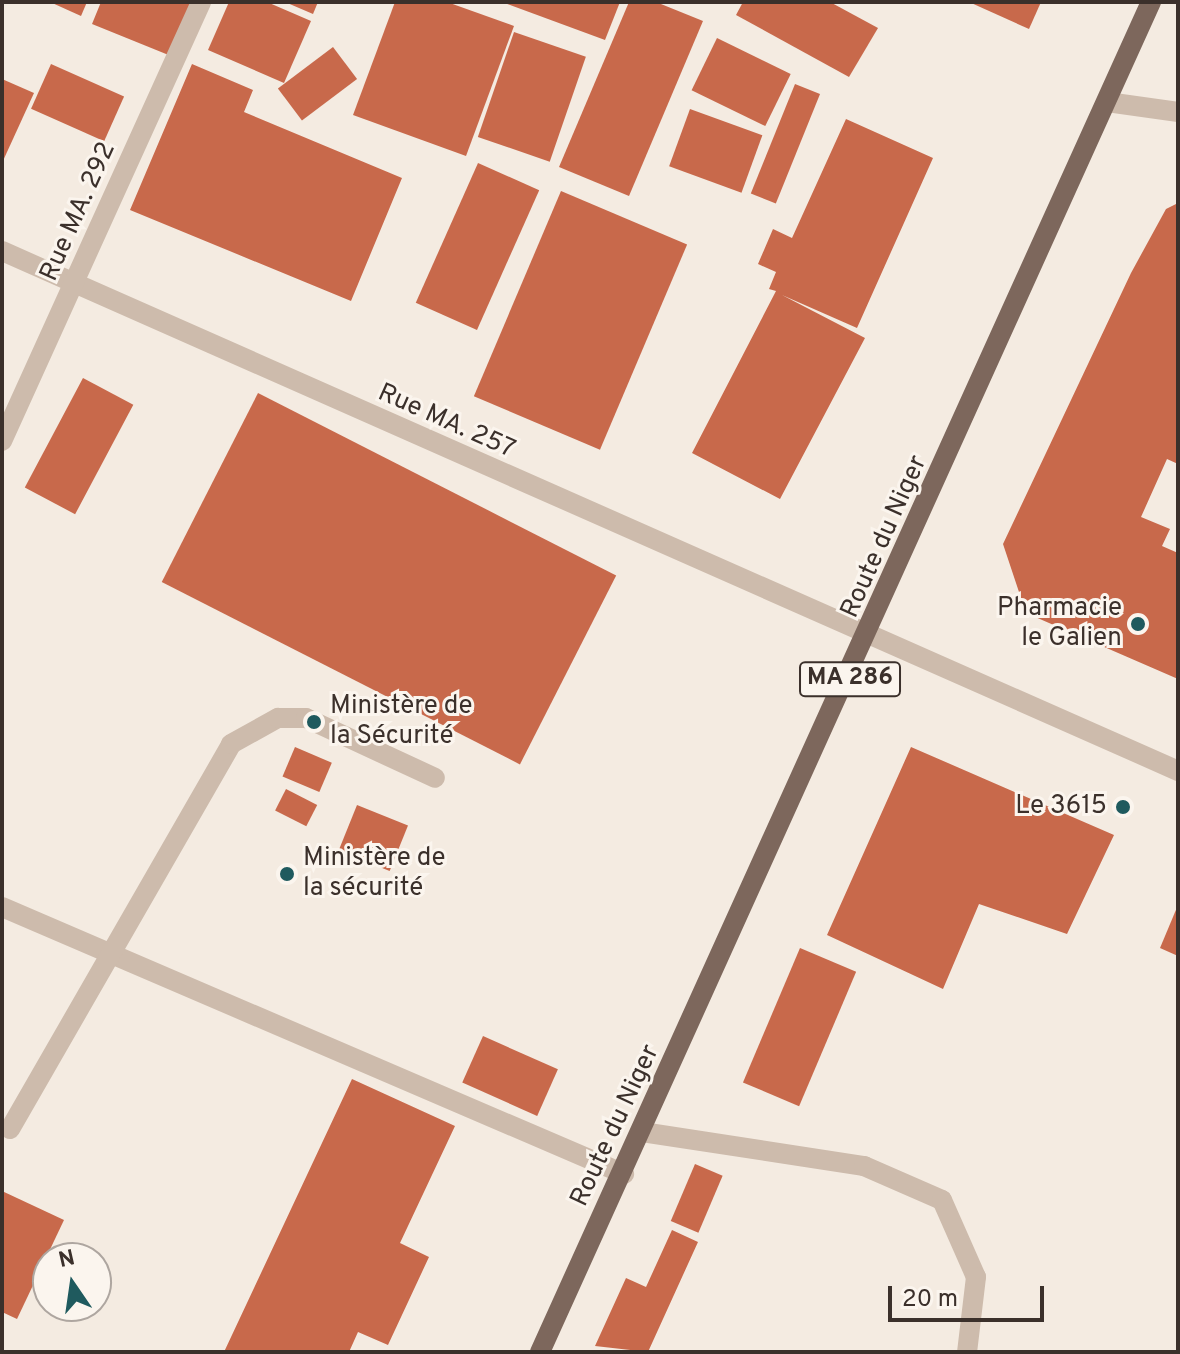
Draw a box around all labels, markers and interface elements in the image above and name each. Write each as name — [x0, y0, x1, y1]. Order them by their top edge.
street label: Rue MA. 292 — [34, 138, 124, 286]
street label: Rue MA. 257 — [373, 378, 519, 466]
street label: Route du Niger — [835, 451, 935, 623]
place label: Pharmacie le Galien — [997, 593, 1122, 654]
marker: Pharmacie le Galien — [1129, 615, 1147, 633]
road number: MA 286 — [798, 659, 902, 699]
place label: Ministère de la Sécurité — [330, 691, 472, 752]
marker: Ministère de la Sécurité — [305, 713, 323, 731]
place label: Le 3615 — [1015, 791, 1107, 823]
marker: Le 3615 — [1114, 798, 1132, 816]
place label: Ministère de la sécurité — [303, 843, 445, 904]
marker: Ministère de la sécurité — [278, 865, 296, 883]
street label: Route du Niger — [565, 1040, 667, 1212]
north arrow — [32, 1242, 112, 1322]
text: N — [56, 1245, 78, 1275]
scale bar — [892, 1270, 1048, 1320]
text: 20 m — [902, 1285, 958, 1315]

